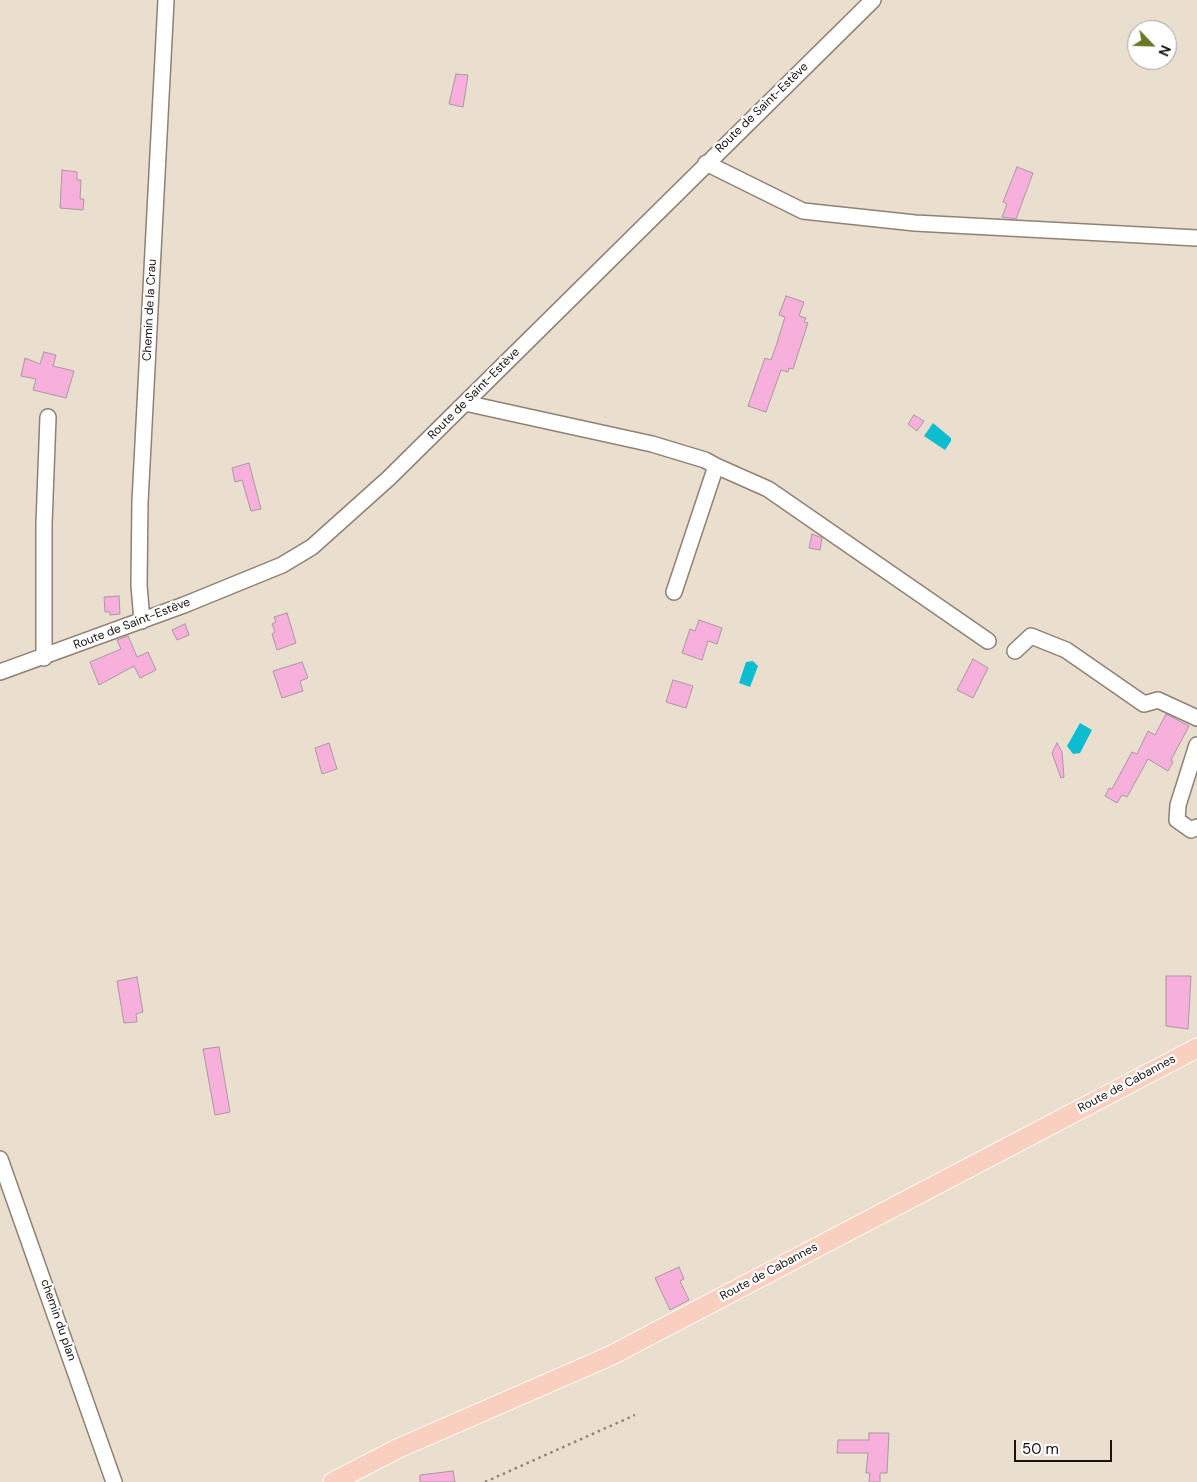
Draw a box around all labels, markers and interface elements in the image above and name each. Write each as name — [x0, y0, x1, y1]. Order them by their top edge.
north arrow — [1127, 20, 1177, 70]
text: N — [1154, 42, 1175, 59]
street label: Route de Saint-Estève — [712, 60, 812, 156]
street label: Chemin de la Crau — [140, 259, 160, 361]
street label: Route de Saint-Estève — [425, 345, 523, 443]
street label: Route de Saint-Estève — [72, 595, 192, 653]
street label: Route de Cabannes — [1076, 1052, 1178, 1116]
street label: Route de Cabannes — [718, 1240, 820, 1304]
street label: chemin du plan — [37, 1277, 79, 1363]
scale bar — [1017, 1430, 1114, 1462]
text: 50 m — [1022, 1439, 1059, 1459]

